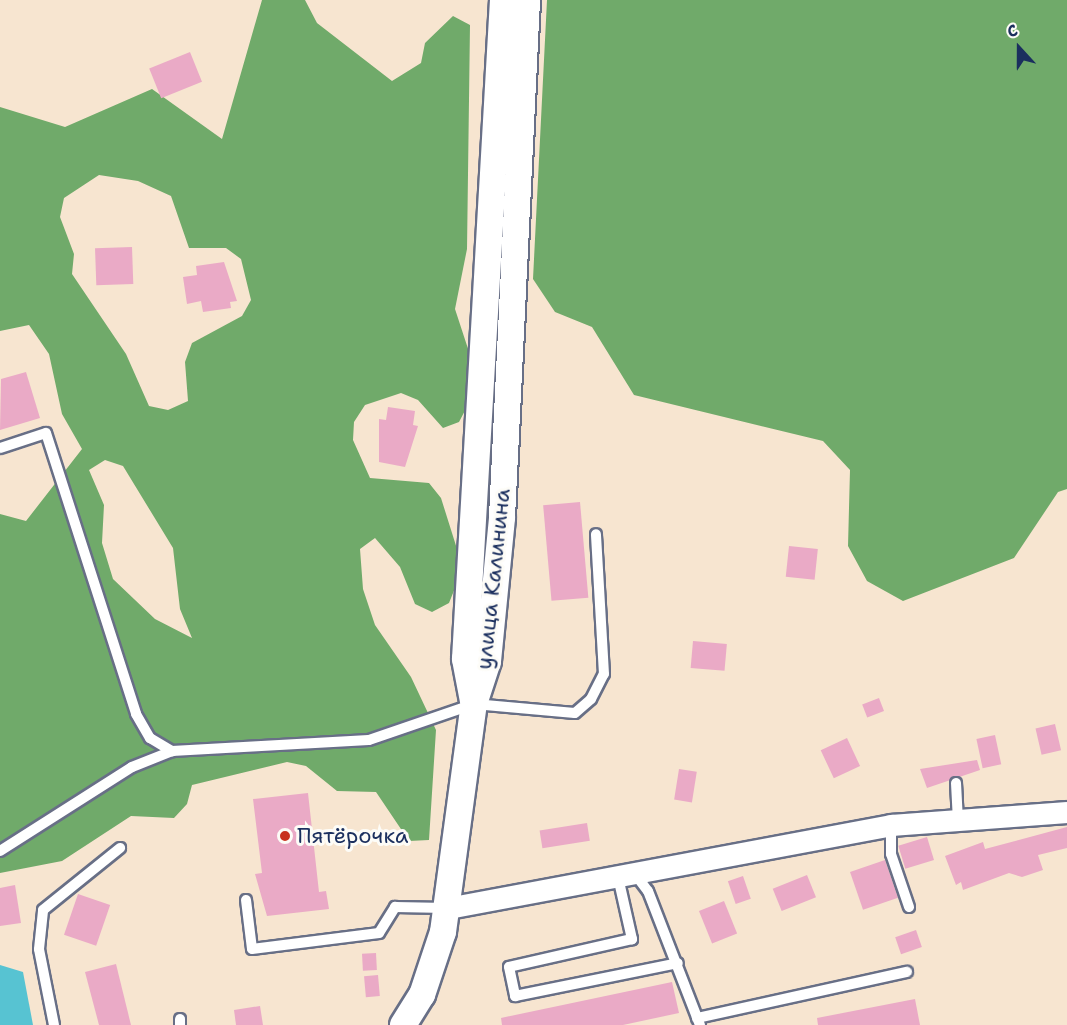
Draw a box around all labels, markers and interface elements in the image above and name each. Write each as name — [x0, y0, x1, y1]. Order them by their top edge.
north arrow — [989, 18, 1049, 78]
text: С — [1004, 19, 1021, 42]
street label: улица Калинина — [470, 487, 516, 671]
place label: Пятёрочка — [297, 823, 408, 849]
marker: Пятёрочка — [278, 829, 292, 843]

